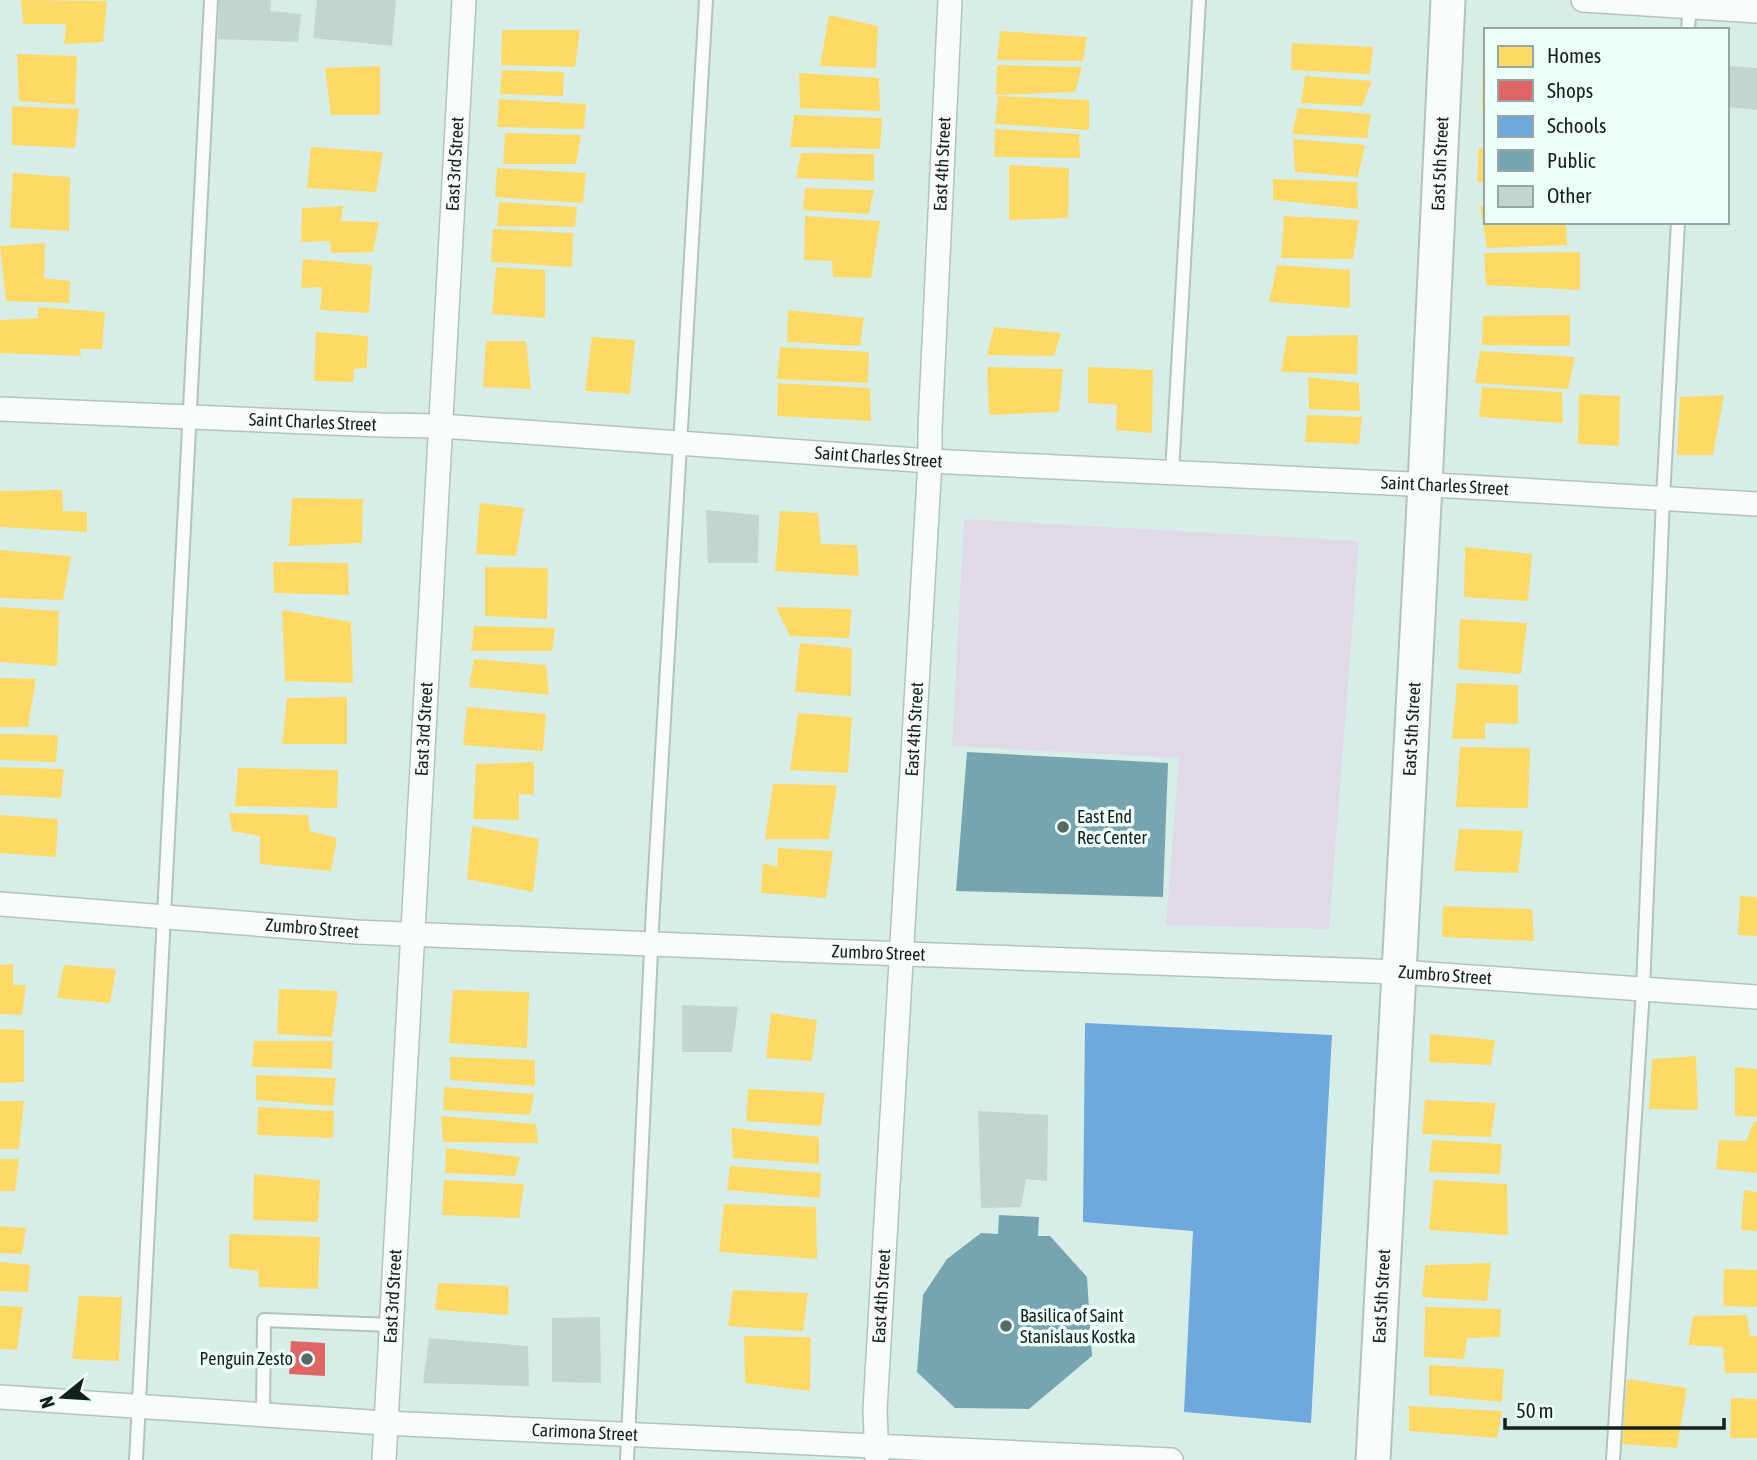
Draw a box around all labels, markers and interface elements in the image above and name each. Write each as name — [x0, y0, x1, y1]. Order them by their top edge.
legend — [1484, 28, 1729, 224]
text: Homes — [1547, 43, 1601, 67]
text: Shops — [1547, 78, 1593, 102]
text: Schools — [1547, 113, 1607, 137]
street label: East 3rd Street — [441, 116, 468, 212]
street label: East 4th Street — [929, 116, 955, 212]
street label: East 5th Street — [1427, 116, 1452, 211]
text: Public — [1547, 148, 1596, 172]
text: Other — [1547, 183, 1592, 207]
street label: Saint Charles Street — [248, 408, 377, 435]
street label: Saint Charles Street — [814, 442, 943, 472]
street label: Saint Charles Street — [1380, 472, 1509, 499]
street label: East 3rd Street — [410, 681, 437, 777]
street label: East 4th Street — [901, 681, 927, 777]
street label: East 5th Street — [1398, 681, 1424, 777]
place label: East End Rec Center — [1077, 806, 1147, 848]
marker: East End Rec Center — [1055, 819, 1071, 835]
street label: Zumbro Street — [264, 914, 360, 942]
street label: Zumbro Street — [831, 940, 926, 965]
street label: Zumbro Street — [1397, 961, 1493, 988]
street label: East 4th Street — [868, 1248, 894, 1344]
street label: East 5th Street — [1368, 1248, 1394, 1344]
street label: East 3rd Street — [379, 1249, 406, 1344]
place label: Basilica of Saint Stanislaus Kostka — [1020, 1305, 1136, 1347]
marker: Basilica of Saint Stanislaus Kostka — [998, 1318, 1014, 1334]
place label: Penguin Zesto — [200, 1348, 293, 1369]
marker: Penguin Zesto — [299, 1351, 315, 1367]
north arrow — [28, 1362, 98, 1432]
scale bar — [1505, 1386, 1724, 1430]
text: N — [35, 1394, 59, 1411]
text: 50 m — [1516, 1398, 1554, 1422]
street label: Carimona Street — [531, 1419, 639, 1445]

